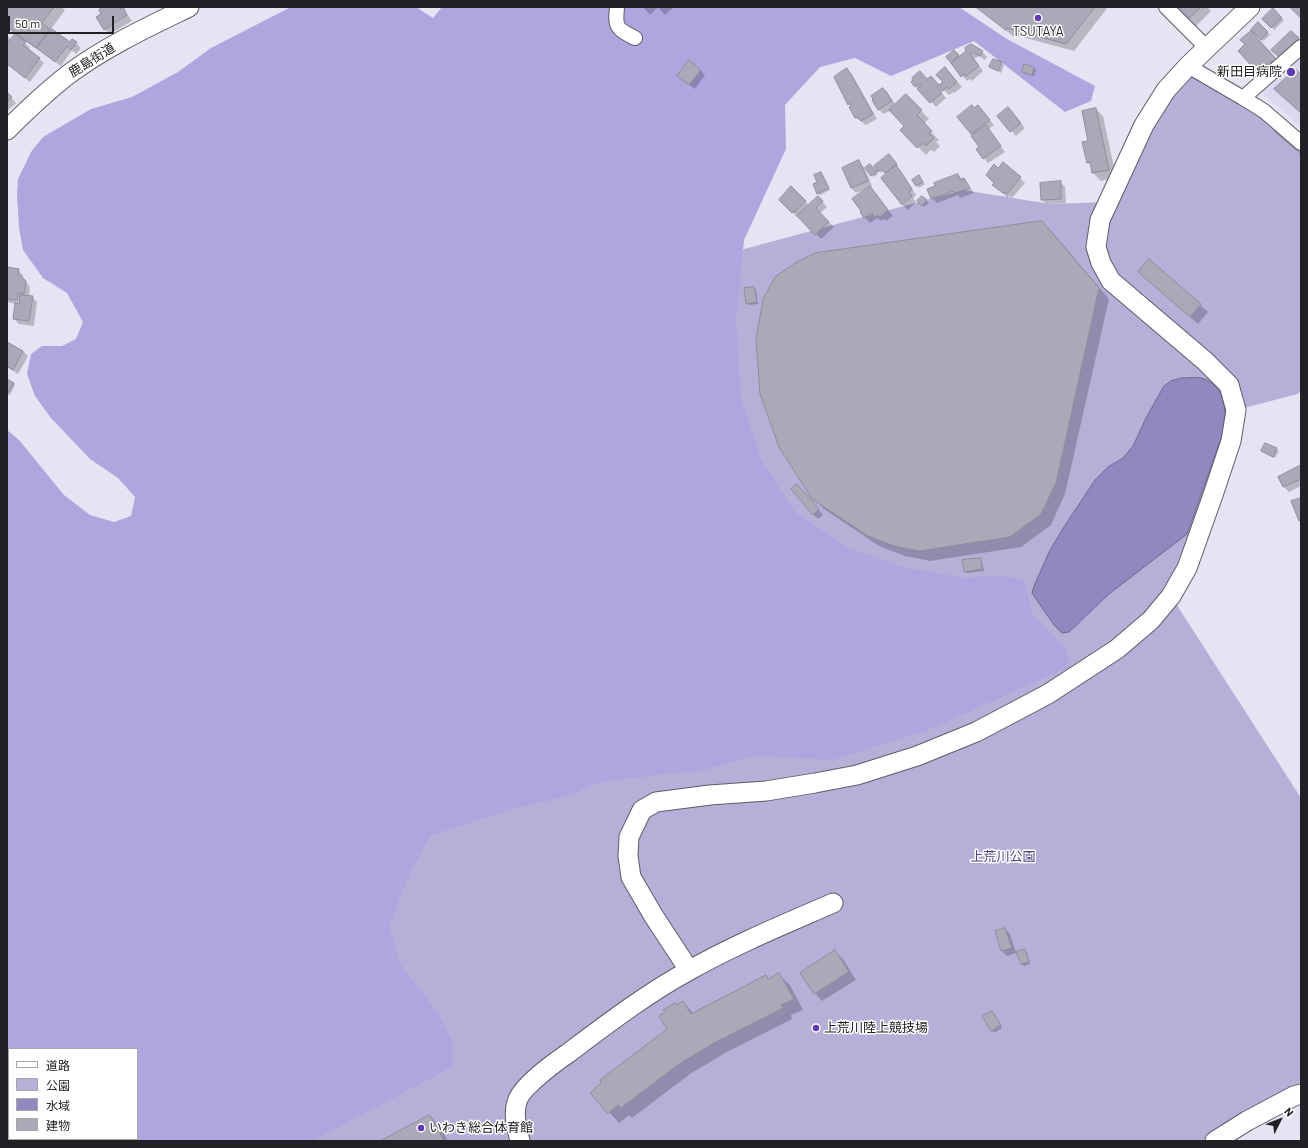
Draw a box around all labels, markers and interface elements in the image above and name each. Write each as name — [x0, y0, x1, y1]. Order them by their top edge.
scale bar — [10, 8, 116, 34]
marker: TSUTAYA — [1033, 13, 1043, 23]
text: 50 m — [15, 16, 40, 30]
place label: TSUTAYA — [1012, 24, 1064, 40]
street label: 鹿島街道 — [66, 40, 118, 80]
place label: 新田目病院 — [1217, 64, 1282, 80]
marker: 新田目病院 — [1285, 66, 1297, 78]
park label: 上荒川公園 — [971, 849, 1035, 865]
place label: 上荒川陸上競技場 — [824, 1020, 928, 1036]
marker: 上荒川陸上競技場 — [811, 1023, 821, 1033]
legend — [8, 1048, 138, 1140]
text: 道路 — [46, 1058, 70, 1072]
text: 公園 — [46, 1078, 70, 1092]
text: 水域 — [46, 1098, 70, 1112]
north arrow — [1260, 1100, 1300, 1140]
text: N — [1282, 1105, 1297, 1119]
text: 建物 — [46, 1118, 70, 1132]
place label: いわき総合体育館 — [429, 1120, 533, 1136]
marker: いわき総合体育館 — [416, 1123, 426, 1133]

